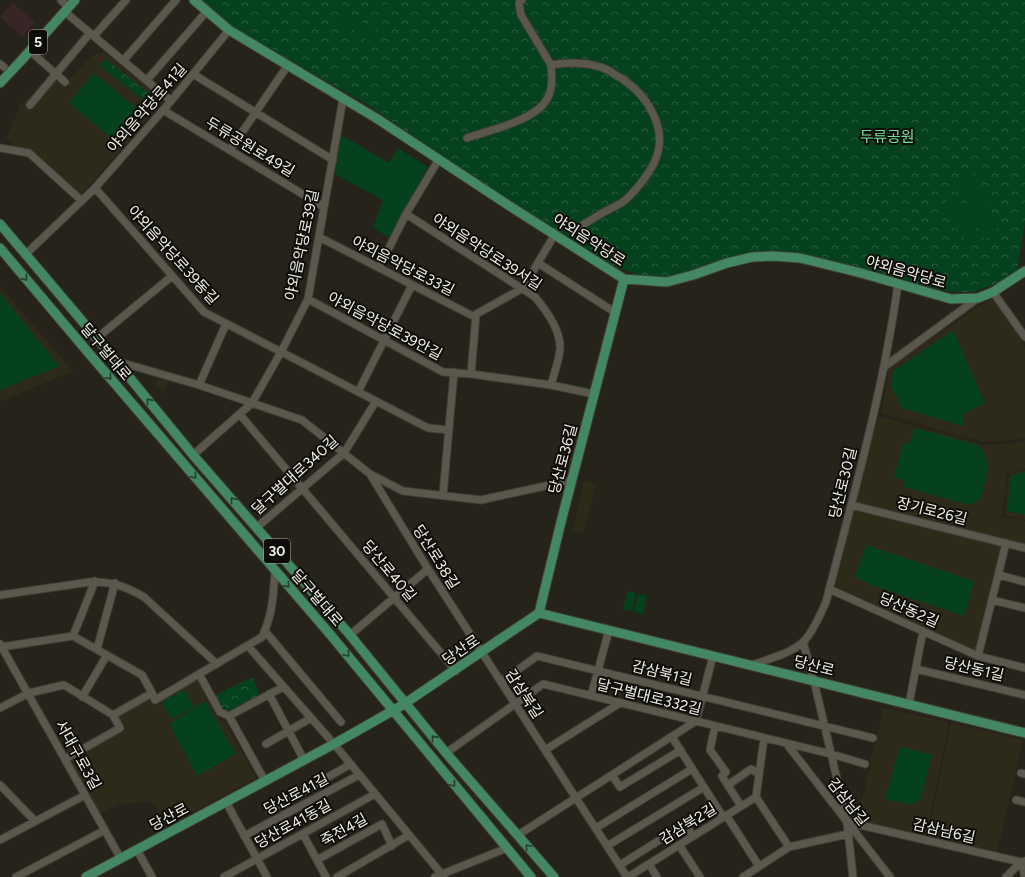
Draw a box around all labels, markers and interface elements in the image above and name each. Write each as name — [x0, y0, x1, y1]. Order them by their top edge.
road number: 5 — [29, 30, 47, 54]
street label: 야외음악당로41길 — [103, 60, 191, 156]
street label: 두류공원로49길 — [202, 113, 298, 181]
park label: 두류공원 — [859, 128, 915, 146]
street label: 야외음악당로39길 — [281, 188, 323, 302]
street label: 야외음악당로39동길 — [124, 202, 222, 308]
street label: 야외음악당로39서길 — [429, 210, 545, 294]
street label: 야외음악당로 — [549, 210, 629, 270]
street label: 야외음악당로33길 — [349, 232, 457, 300]
street label: 야외음악당로 — [864, 252, 948, 292]
one-way arrow — [21, 273, 28, 280]
street label: 야외음악당로39안길 — [325, 288, 445, 364]
street label: 달구벌대로 — [77, 320, 135, 384]
one-way arrow — [104, 372, 112, 380]
one-way arrow — [147, 398, 154, 405]
street label: 당산로36길 — [545, 422, 581, 496]
street label: 달구벌대로340길 — [248, 432, 342, 518]
street label: 당산로30길 — [825, 445, 861, 521]
one-way arrow — [189, 471, 196, 478]
street label: 장기로26길 — [895, 494, 969, 528]
one-way arrow — [230, 498, 237, 505]
street label: 당산로38길 — [409, 521, 463, 593]
street label: 당산로40길 — [358, 537, 420, 605]
road number: 30 — [264, 539, 290, 563]
street label: 달구벌대로 — [288, 566, 346, 630]
one-way arrow — [283, 580, 290, 588]
street label: 당산동2길 — [876, 589, 942, 631]
street label: 당산로 — [439, 631, 483, 669]
one-way arrow — [342, 650, 349, 657]
street label: 당산로 — [792, 652, 836, 680]
street label: 당산동1길 — [942, 653, 1006, 685]
street label: 감삼북1길 — [630, 657, 694, 689]
street label: 감삼북길 — [501, 666, 547, 722]
street label: 달구벌대로332길 — [595, 675, 703, 719]
street label: 서대구로3길 — [51, 717, 105, 793]
one-way arrow — [432, 736, 439, 743]
street label: 당산로41길 — [261, 769, 331, 819]
street label: 감삼남길 — [824, 775, 872, 829]
one-way arrow — [449, 780, 456, 787]
street label: 당산로41동길 — [252, 796, 334, 852]
street label: 당산로 — [146, 799, 192, 835]
street label: 감삼북2길 — [656, 800, 720, 848]
street label: 죽전4길 — [317, 810, 371, 850]
street label: 감삼남6길 — [911, 815, 977, 847]
one-way arrow — [526, 845, 533, 852]

